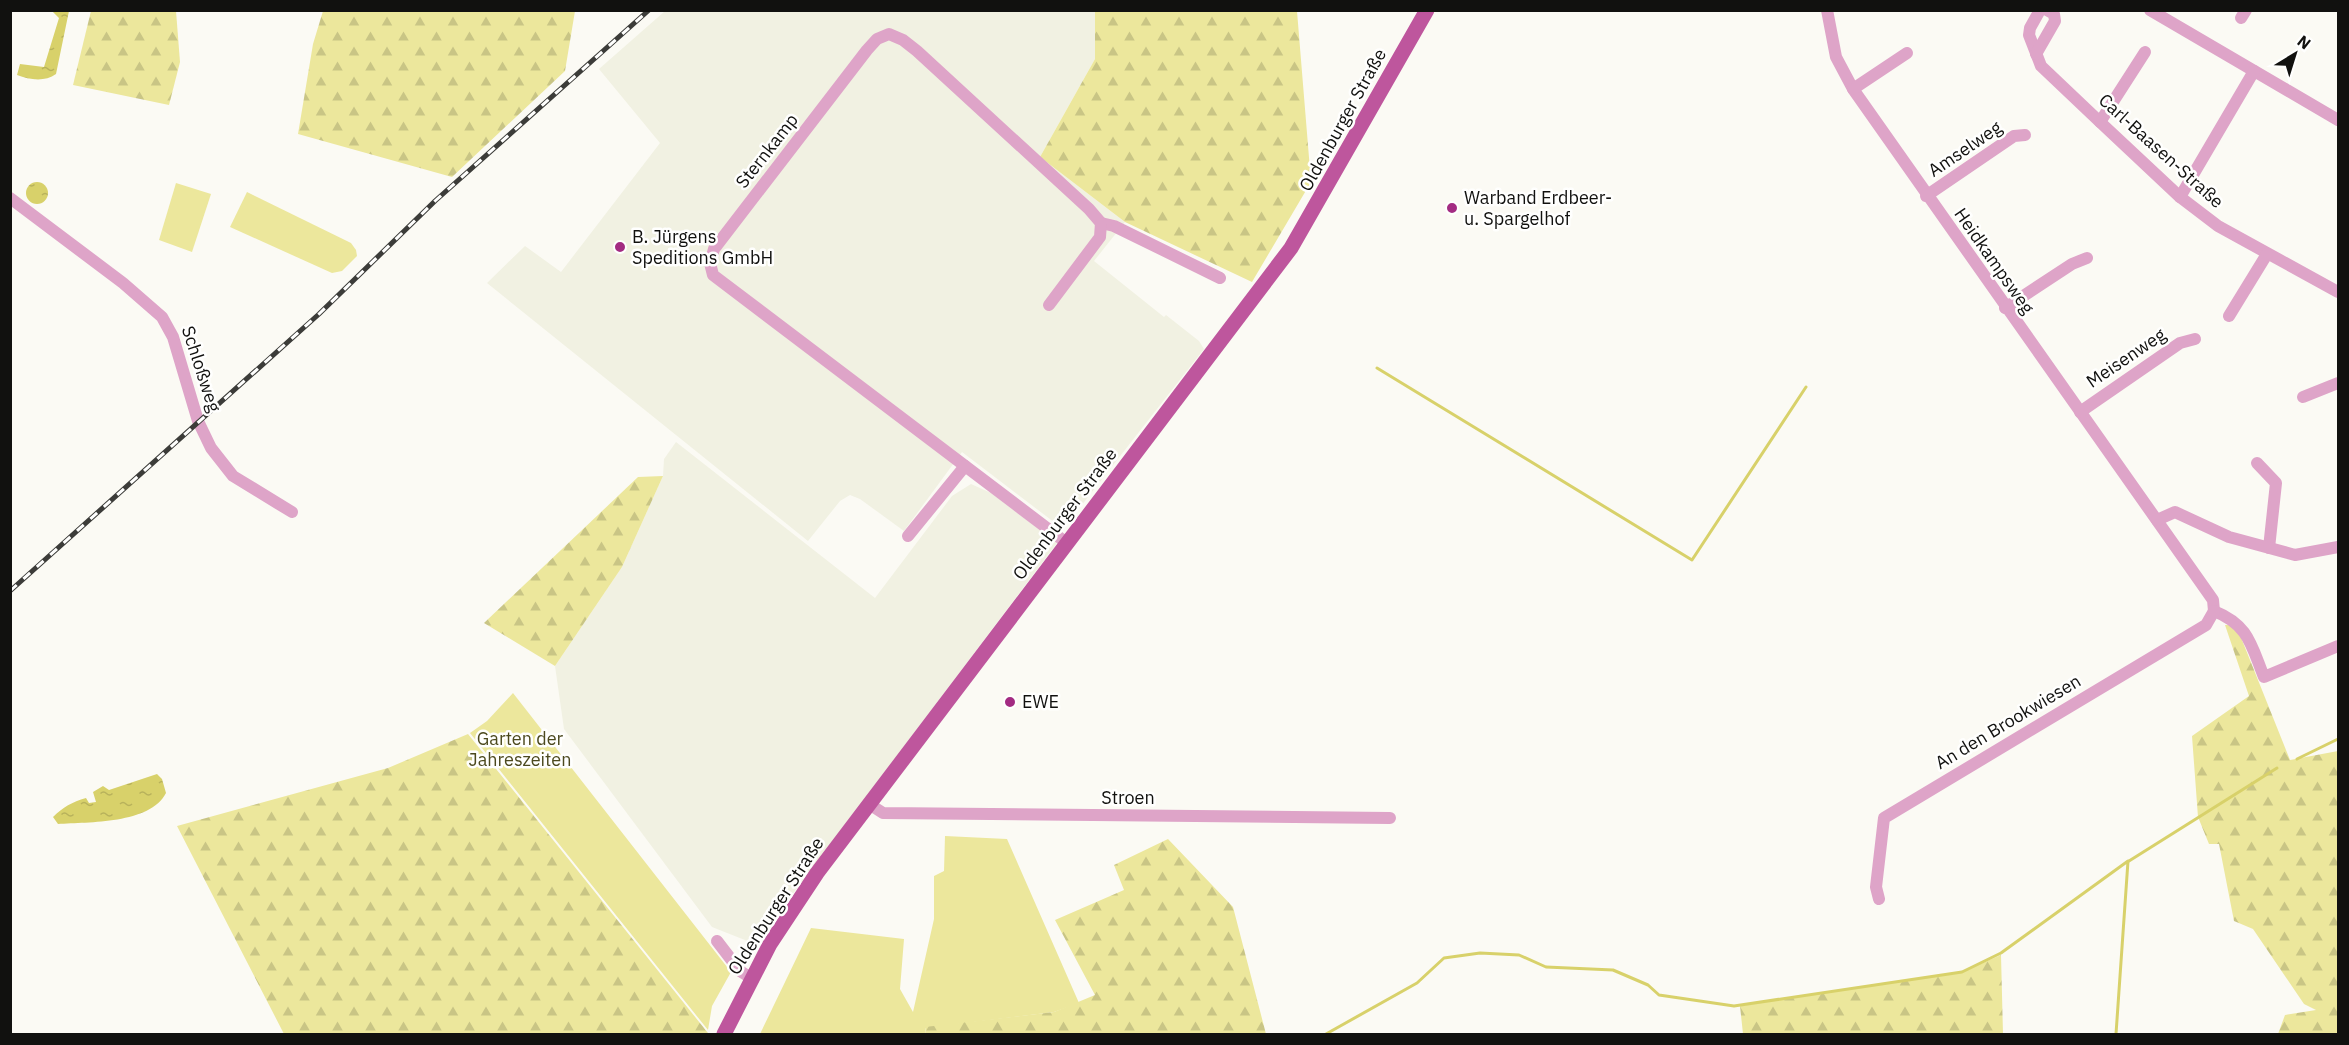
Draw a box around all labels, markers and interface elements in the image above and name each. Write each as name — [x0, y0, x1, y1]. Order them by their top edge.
north arrow — [2265, 24, 2325, 84]
text: N — [2294, 31, 2315, 54]
street label: Oldenburger Straße — [1294, 44, 1391, 195]
street label: Carl-Baasen-Straße — [2094, 88, 2229, 213]
street label: Sternkamp — [730, 109, 803, 193]
street label: Amselweg — [1924, 115, 2006, 182]
place label: Warband Erdbeer- u. Spargelhof — [1464, 186, 1612, 230]
marker: Warband Erdbeer- u. Spargelhof — [1445, 201, 1459, 215]
street label: Heidkampsweg — [1949, 203, 2040, 319]
place label: B. Jürgens Speditions GmbH — [632, 225, 773, 269]
marker: B. Jürgens Speditions GmbH — [613, 240, 627, 254]
street label: Meisenweg — [2082, 322, 2170, 393]
street label: Schloßweg — [177, 323, 226, 415]
street label: Oldenburger Straße — [1007, 443, 1122, 584]
street label: An den Brookwiesen — [1931, 669, 2085, 774]
place label: EWE — [1022, 690, 1059, 713]
marker: EWE — [1003, 695, 1017, 709]
park label: Garten der Jahreszeiten — [469, 727, 571, 771]
street label: Stroen — [1101, 786, 1155, 809]
street label: Oldenburger Straße — [723, 832, 829, 979]

